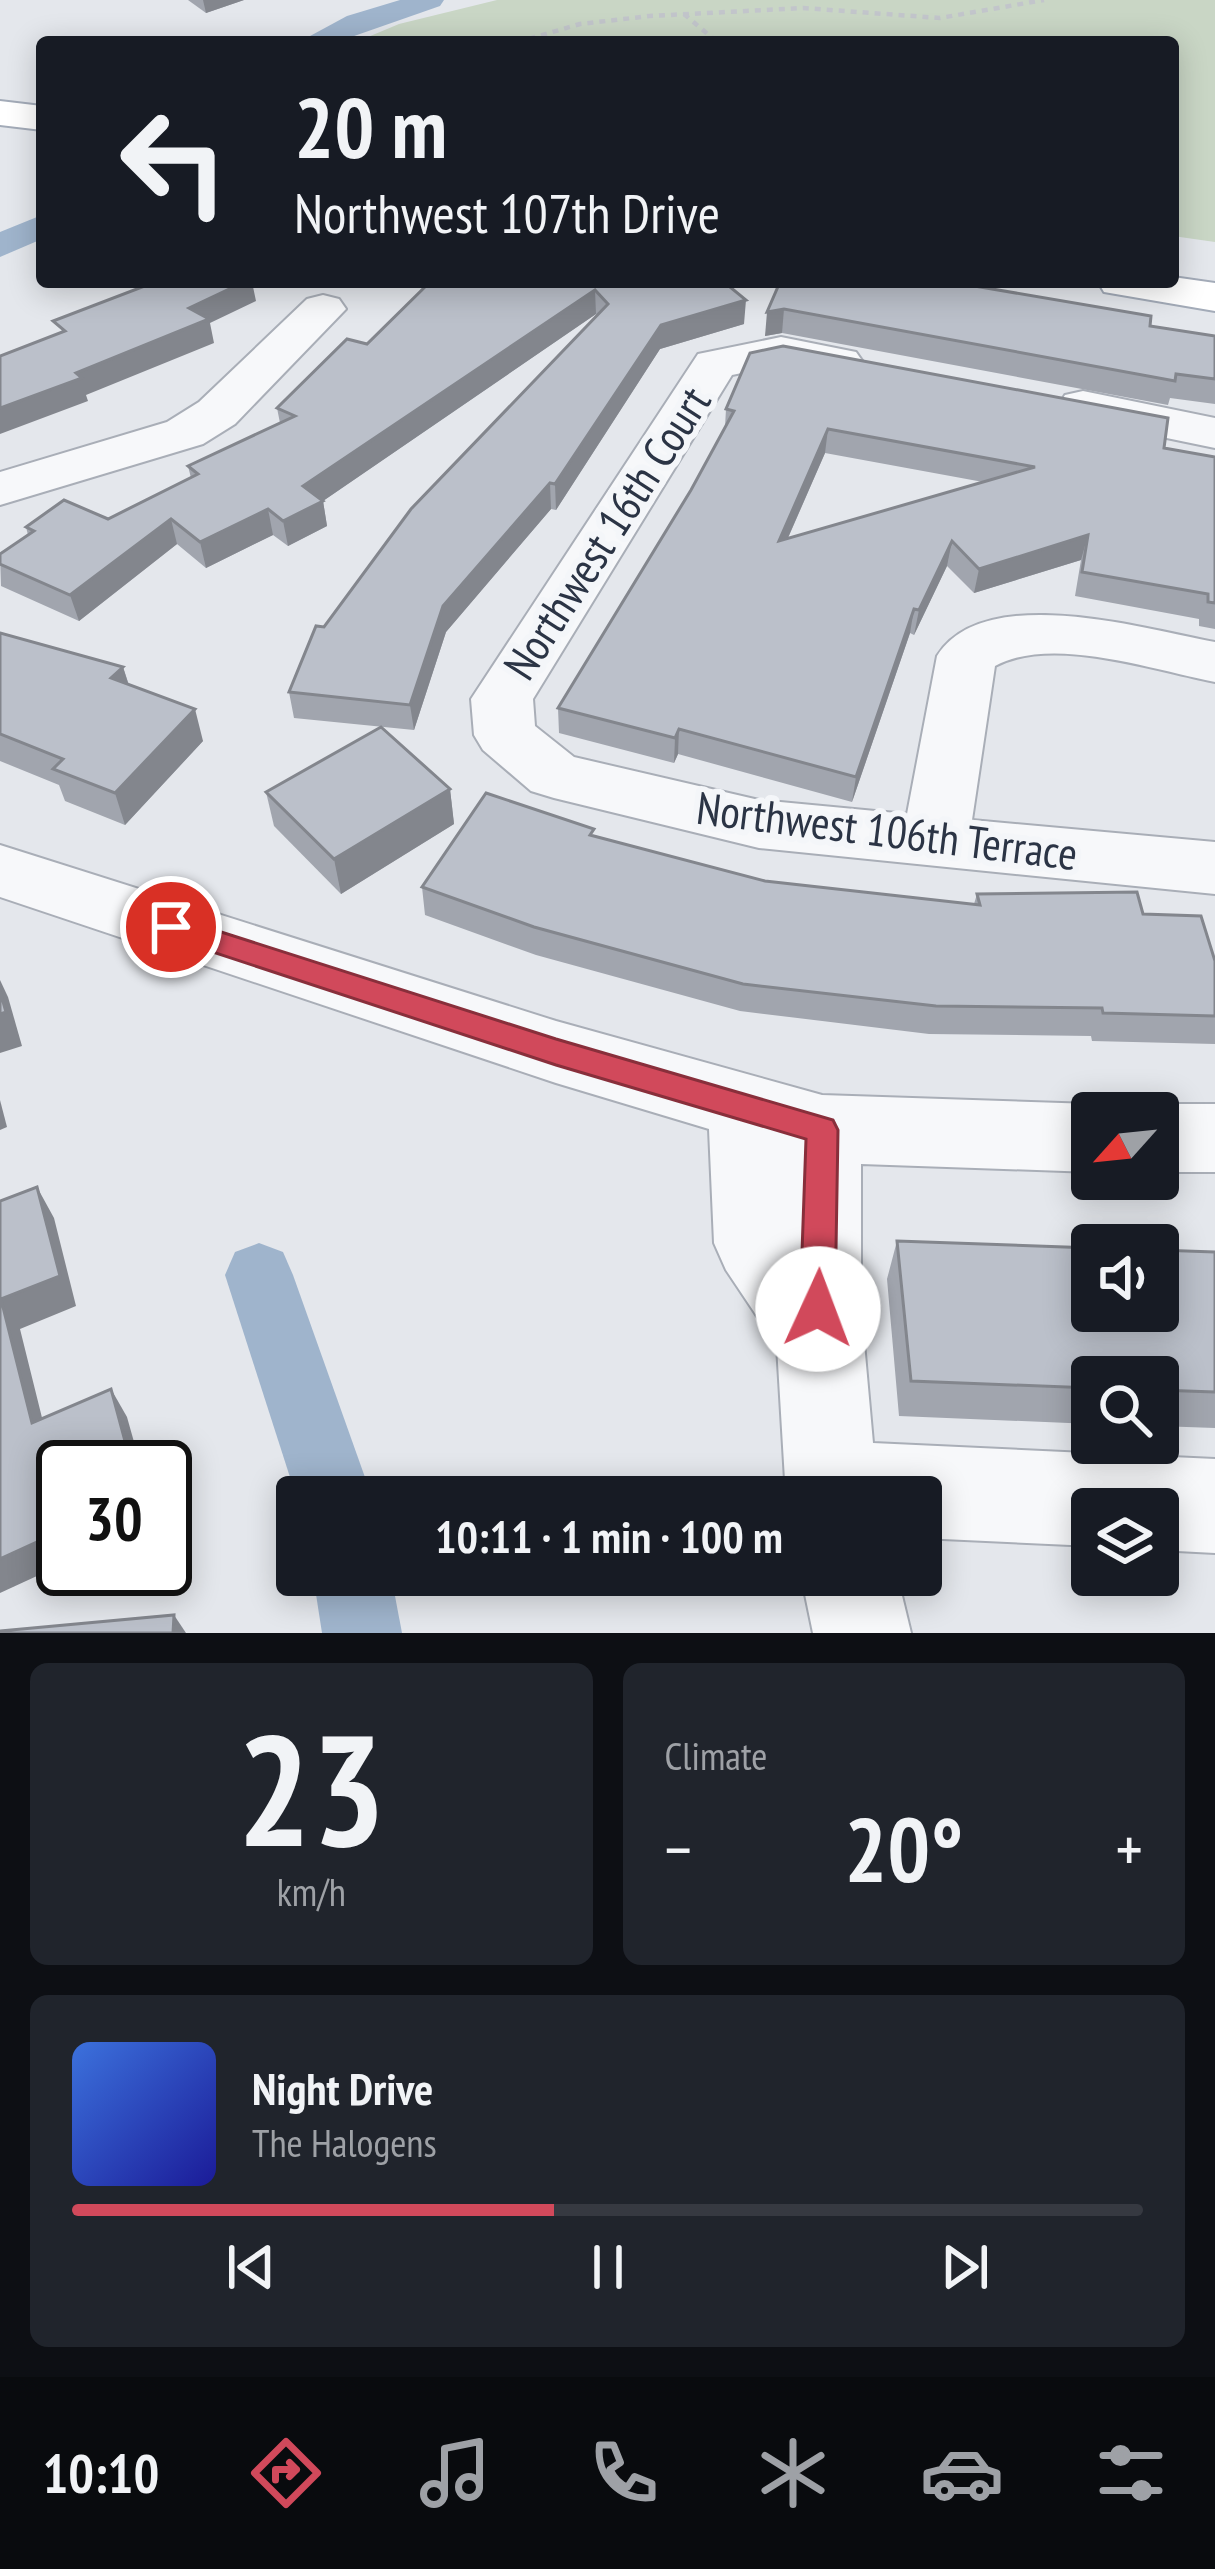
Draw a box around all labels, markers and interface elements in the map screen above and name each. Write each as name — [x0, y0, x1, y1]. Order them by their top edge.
text: 20 m — [294, 72, 447, 181]
icon: left — [96, 84, 252, 240]
text: Northwest 107th Drive — [294, 178, 720, 248]
street label: Northwest 16th Court — [490, 375, 723, 690]
street label: Northwest 106th Terrace — [694, 778, 1081, 882]
pin — [120, 876, 222, 978]
icon: arrive — [138, 894, 204, 960]
north arrow — [1071, 1092, 1179, 1200]
map controls — [1071, 1092, 1179, 1596]
button: sound — [1071, 1224, 1179, 1332]
position arrow — [755, 1246, 881, 1372]
button: search — [1071, 1356, 1179, 1464]
speed limit sign: 30 — [36, 1440, 192, 1596]
button: layers — [1071, 1488, 1179, 1596]
text: 10:11 · 1 min · 100 m — [435, 1507, 783, 1565]
text: 23 — [237, 1687, 386, 1889]
text: Climate — [665, 1730, 767, 1781]
text: 20° — [844, 1790, 963, 1907]
text: − — [665, 1806, 692, 1891]
text: + — [1116, 1806, 1143, 1891]
text: km/h — [277, 1866, 346, 1917]
text: Night Drive — [252, 2059, 433, 2117]
text: The Halogens — [252, 2117, 437, 2168]
icon: previous — [218, 2234, 284, 2300]
icon: pause — [575, 2234, 641, 2300]
icon: next — [932, 2234, 998, 2300]
icon: directions — [244, 2431, 328, 2515]
icon: music — [413, 2431, 497, 2515]
icon: phone — [582, 2431, 666, 2515]
icon: climate — [751, 2431, 835, 2515]
icon: car — [920, 2431, 1004, 2515]
icon: filters — [1089, 2431, 1173, 2515]
text: 10:10 — [42, 2438, 159, 2508]

